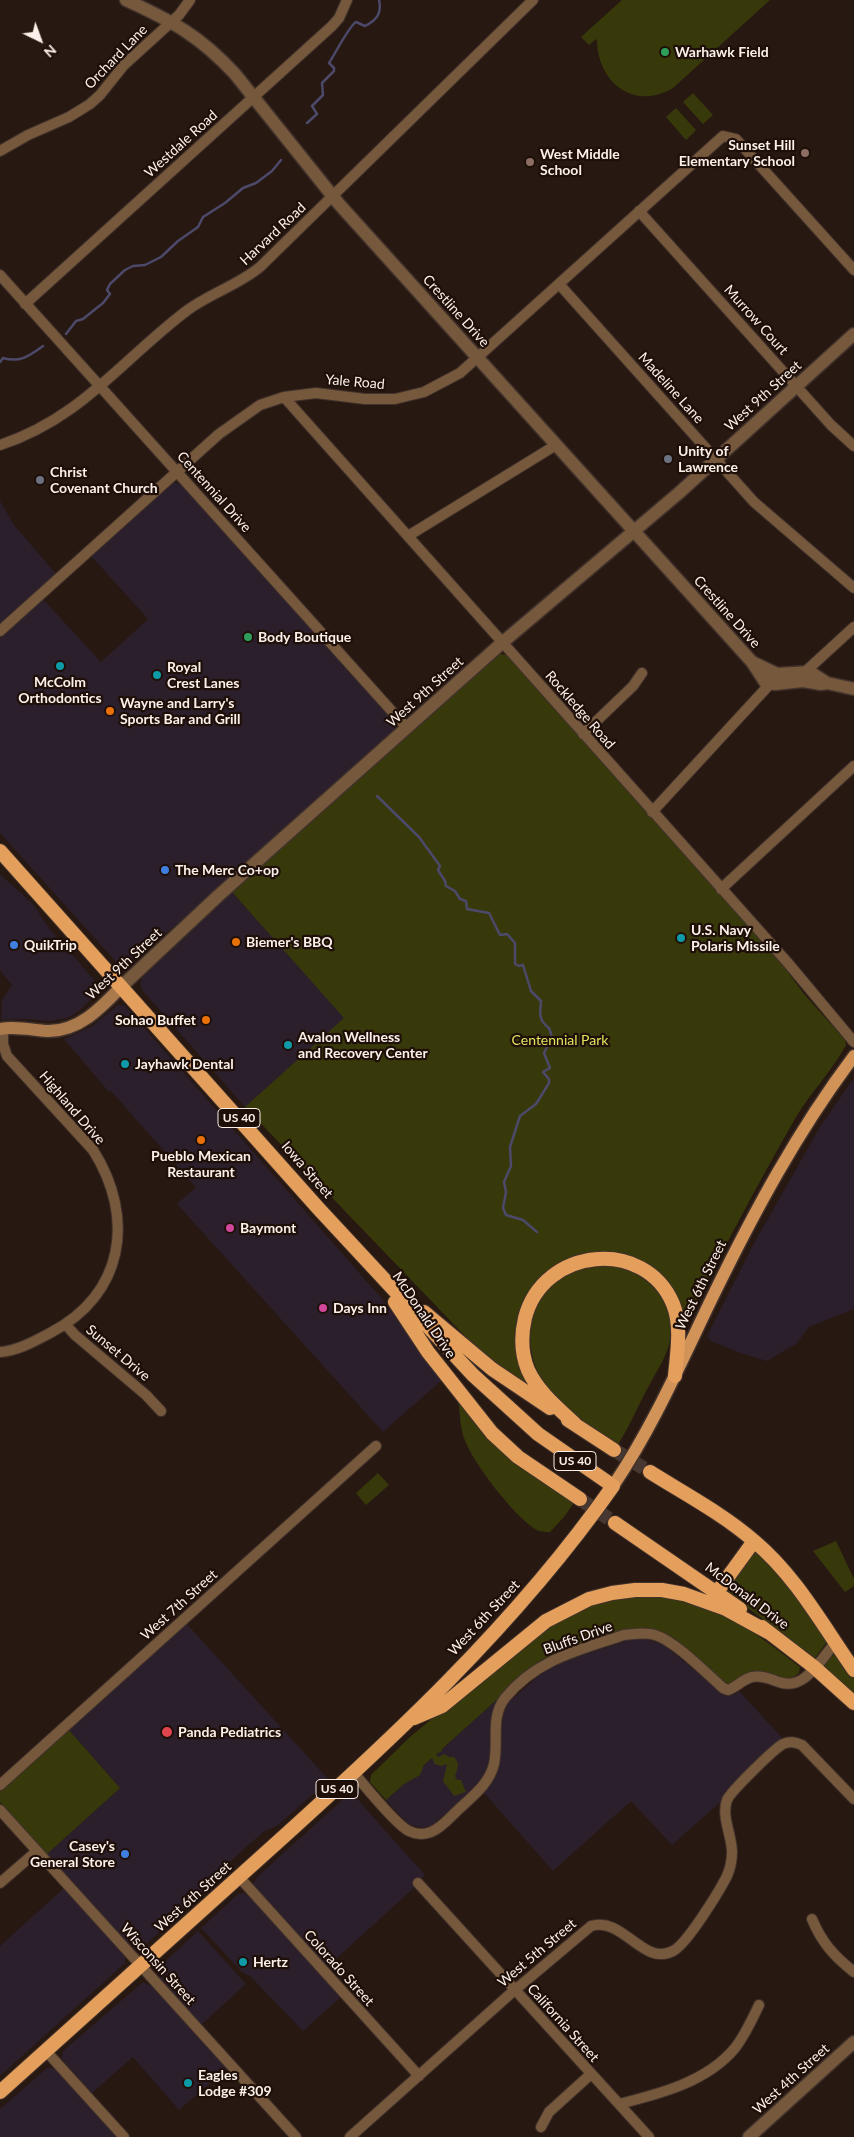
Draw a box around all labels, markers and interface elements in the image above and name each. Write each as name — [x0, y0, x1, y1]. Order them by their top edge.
north arrow — [15, 15, 65, 65]
street label: Orchard Lane — [81, 21, 151, 93]
text: N — [41, 42, 60, 61]
place label: Warhawk Field — [675, 44, 769, 60]
marker: Warhawk Field — [659, 46, 671, 58]
street label: Westdale Road — [141, 107, 221, 181]
place label: Sunset Hill Elementary School — [679, 137, 795, 170]
place label: West Middle School — [540, 146, 620, 178]
marker: Sunset Hill Elementary School — [799, 147, 811, 159]
marker: West Middle School — [524, 156, 536, 168]
street label: Harvard Road — [237, 199, 309, 269]
street label: Crestline Drive — [419, 271, 493, 351]
street label: Murrow Court — [720, 282, 792, 358]
street label: Madeline Lane — [635, 349, 707, 427]
street label: West 9th Street — [721, 357, 805, 435]
street label: Yale Road — [325, 371, 385, 393]
place label: Unity of Lawrence — [678, 443, 738, 476]
street label: Centennial Drive — [173, 448, 255, 536]
marker: Unity of Lawrence — [662, 453, 674, 465]
place label: Christ Covenant Church — [50, 464, 158, 497]
marker: Christ Covenant Church — [34, 474, 46, 486]
street label: Crestline Drive — [690, 572, 764, 652]
place label: Body Boutique — [258, 629, 351, 645]
marker: Body Boutique — [242, 631, 254, 643]
street label: West 9th Street — [383, 653, 467, 731]
place label: Royal Crest Lanes — [167, 659, 239, 692]
marker: McColm Orthodontics — [54, 660, 66, 672]
street label: Rockledge Road — [542, 668, 618, 752]
marker: Royal Crest Lanes — [151, 669, 163, 681]
place label: McColm Orthodontics — [18, 674, 102, 706]
place label: Wayne and Larry's Sports Bar and Grill — [120, 695, 241, 728]
marker: Wayne and Larry's Sports Bar and Grill — [104, 705, 116, 717]
place label: The Merc Co+op — [175, 862, 279, 878]
marker: The Merc Co+op — [159, 864, 171, 876]
place label: U.S. Navy Polaris Missile — [691, 922, 780, 954]
street label: West 9th Street — [83, 925, 165, 1003]
marker: U.S. Navy Polaris Missile — [675, 932, 687, 944]
place label: Biemer's BBQ — [246, 934, 333, 950]
marker: Biemer's BBQ — [230, 936, 242, 948]
place label: QuikTrip — [24, 937, 77, 953]
marker: QuikTrip — [8, 939, 20, 951]
place label: Sohao Buffet — [115, 1012, 196, 1028]
marker: Sohao Buffet — [200, 1014, 212, 1026]
place label: Avalon Wellness and Recovery Center — [298, 1029, 428, 1062]
park label: Centennial Park — [512, 1032, 608, 1048]
marker: Avalon Wellness and Recovery Center — [282, 1039, 294, 1051]
place label: Jayhawk Dental — [135, 1056, 234, 1072]
marker: Jayhawk Dental — [119, 1058, 131, 1070]
street label: Highland Drive — [36, 1068, 108, 1148]
road number: US 40 — [218, 1108, 260, 1128]
marker: Pueblo Mexican Restaurant — [195, 1134, 207, 1146]
street label: Iowa Street — [278, 1138, 336, 1202]
place label: Pueblo Mexican Restaurant — [151, 1148, 251, 1180]
place label: Baymont — [240, 1220, 296, 1236]
marker: Baymont — [224, 1222, 236, 1234]
street label: West 6th Street — [672, 1238, 730, 1332]
street label: McDonald Drive — [389, 1269, 459, 1361]
place label: Days Inn — [333, 1300, 387, 1316]
marker: Days Inn — [317, 1302, 329, 1314]
street label: Sunset Drive — [83, 1321, 153, 1385]
road number: US 40 — [554, 1452, 596, 1470]
street label: McDonald Drive — [702, 1559, 792, 1633]
street label: West 7th Street — [137, 1566, 221, 1644]
street label: West 6th Street — [445, 1577, 523, 1659]
street label: Bluffs Drive — [541, 1618, 615, 1658]
place label: Panda Pediatrics — [178, 1724, 281, 1740]
marker: Panda Pediatrics — [160, 1725, 174, 1739]
road number: US 40 — [316, 1780, 358, 1798]
place label: Casey's General Store — [30, 1838, 115, 1870]
marker: Casey's General Store — [119, 1848, 131, 1860]
street label: West 6th Street — [151, 1858, 235, 1936]
street label: West 5th Street — [494, 1915, 580, 1991]
street label: Wisconsin Street — [117, 1920, 199, 2008]
street label: Colorado Street — [300, 1927, 378, 2009]
place label: Hertz — [253, 1954, 288, 1970]
marker: Hertz — [237, 1956, 249, 1968]
street label: California Street — [524, 1980, 602, 2066]
street label: West 4th Street — [749, 2040, 833, 2118]
place label: Eagles Lodge #309 — [198, 2067, 272, 2100]
marker: Eagles Lodge #309 — [182, 2077, 194, 2089]

